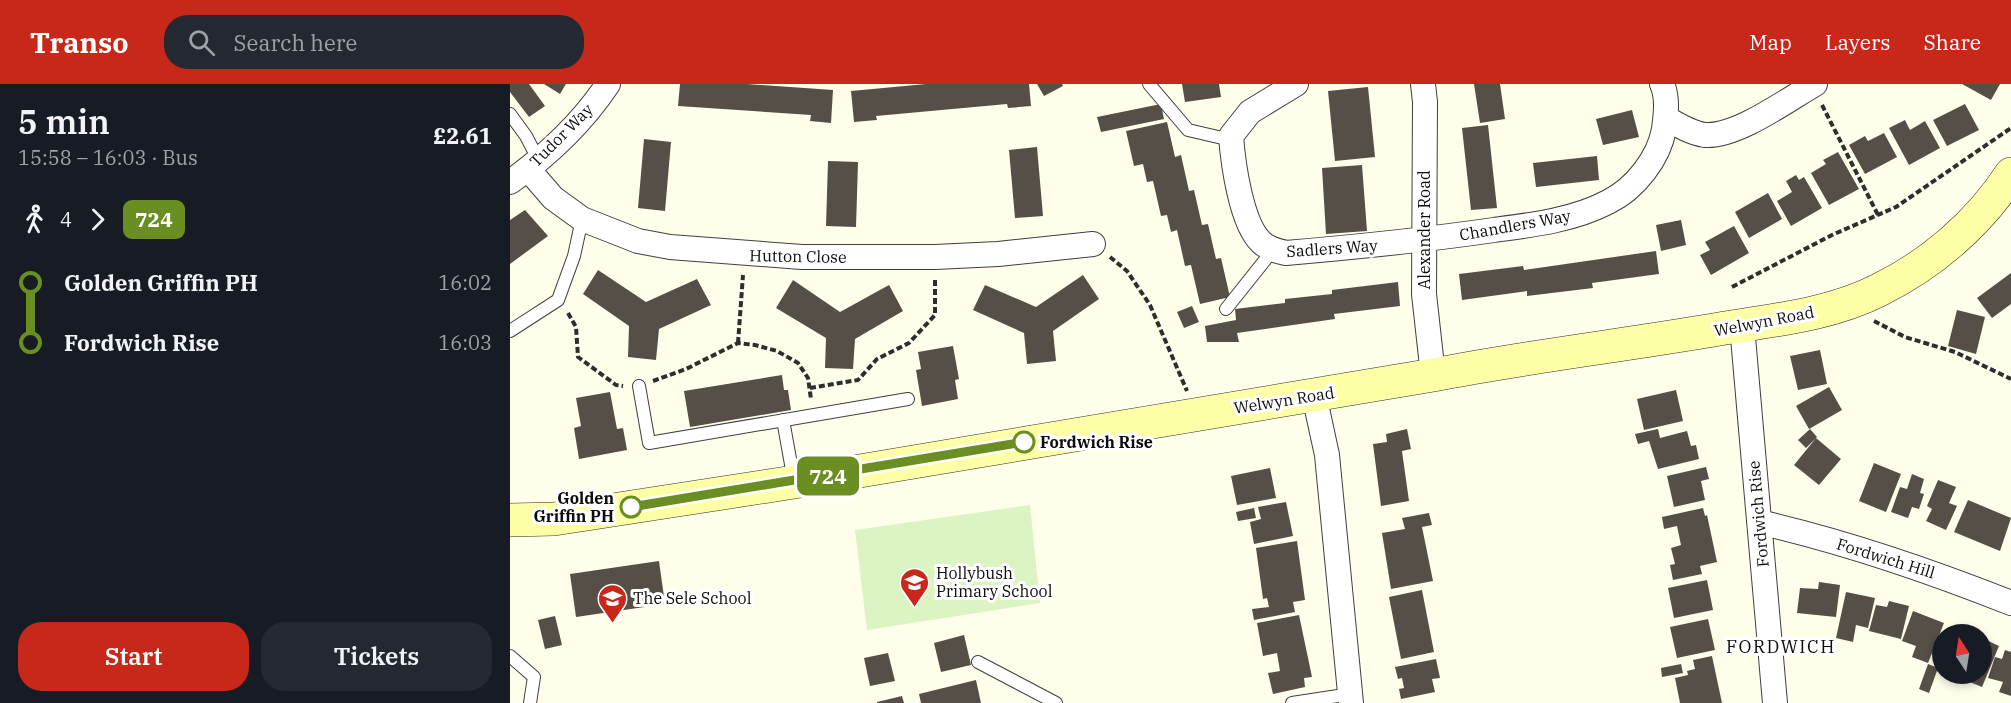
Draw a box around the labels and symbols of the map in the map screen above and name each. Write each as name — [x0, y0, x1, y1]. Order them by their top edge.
street label: Tudor Way — [525, 99, 597, 171]
street label: Alexander Road — [1414, 170, 1434, 290]
street label: Chandlers Way — [1458, 205, 1573, 245]
street label: Sadlers Way — [1286, 235, 1379, 261]
street label: Hutton Close — [749, 245, 847, 267]
street label: Welwyn Road — [1712, 301, 1816, 341]
street label: Welwyn Road — [1232, 382, 1336, 418]
marker: Fordwich Rise — [1013, 431, 1035, 453]
place label: Fordwich Rise — [1040, 432, 1153, 452]
line badge: 724 — [794, 456, 862, 496]
street label: Fordwich Rise — [1743, 460, 1773, 568]
place label: Golden Griffin PH — [533, 488, 614, 526]
marker: Golden Griffin PH — [620, 496, 642, 518]
street label: Fordwich Hill — [1834, 534, 1938, 583]
place label: Hollybush Primary School — [936, 563, 1053, 601]
school or university icon: Hollybush Primary School — [899, 566, 931, 608]
school or university icon: The Sele School — [596, 582, 628, 624]
place label: The Sele School — [633, 588, 752, 608]
north arrow — [1932, 624, 1992, 684]
district label: FORDWICH — [1726, 635, 1836, 658]

